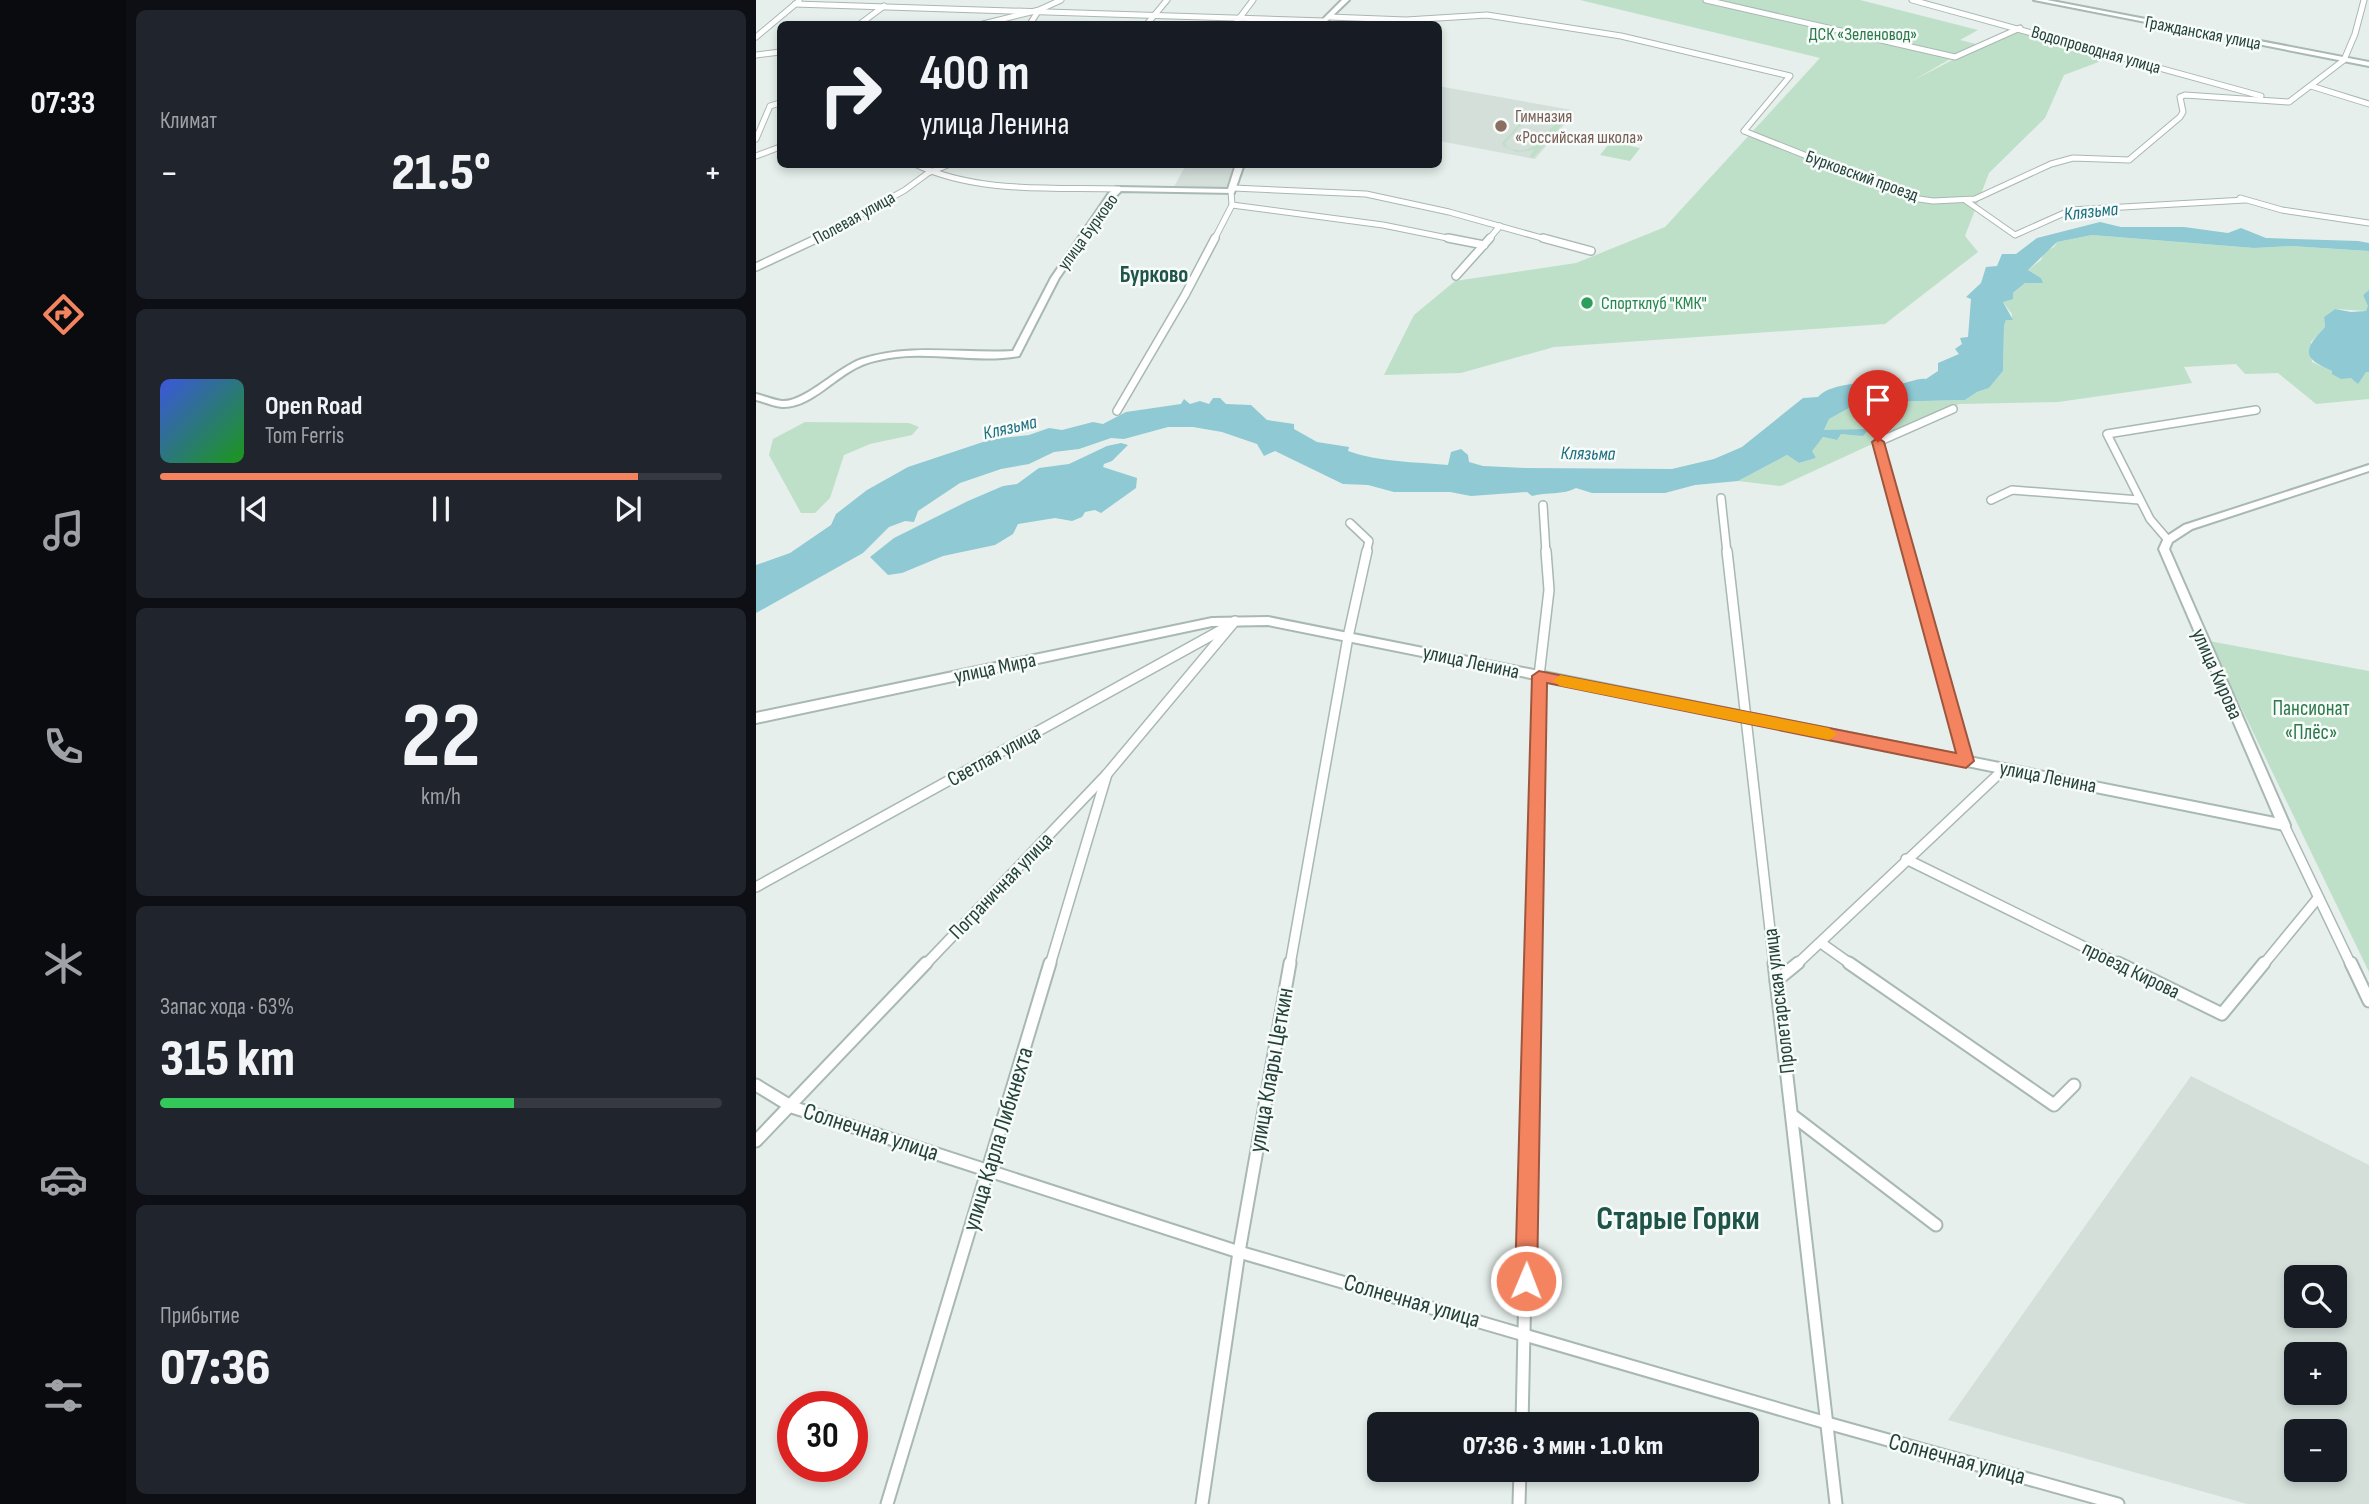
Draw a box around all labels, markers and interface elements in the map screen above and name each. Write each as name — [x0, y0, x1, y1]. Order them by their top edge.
street label: Гражданская улица — [2143, 11, 2263, 55]
street label: Водопроводная улица — [2029, 21, 2163, 79]
park label: ДСК «Зеленовод» — [1809, 24, 1917, 45]
text: 400 m — [920, 45, 1030, 104]
icon: right — [805, 49, 896, 140]
text: 07:33 — [31, 84, 95, 123]
text: улица Ленина — [920, 105, 1070, 144]
place label: Гимназия «Российская школа» — [1515, 106, 1643, 148]
text: Климат — [160, 107, 217, 135]
marker: Гимназия «Российская школа» — [1493, 118, 1509, 134]
text: 21.5° — [391, 142, 491, 205]
street label: Бурковский проезд — [1803, 146, 1922, 206]
text: − — [160, 151, 179, 196]
text: + — [703, 151, 722, 196]
street label: Полевая улица — [809, 187, 899, 249]
street label: улица Бурково — [1053, 190, 1123, 274]
water label: Клязьма — [2063, 198, 2120, 226]
district label: Бурково — [1120, 261, 1188, 289]
icon: directions — [39, 290, 88, 339]
place label: Спортклуб "КМК" — [1601, 293, 1707, 314]
marker: Спортклуб "КМК" — [1579, 295, 1595, 311]
pin — [1848, 370, 1908, 442]
icon: arrive — [1859, 381, 1897, 419]
text: Open Road — [265, 391, 362, 422]
water label: Клязьма — [981, 411, 1040, 445]
text: Tom Ferris — [265, 422, 344, 450]
water label: Клязьма — [1560, 442, 1616, 466]
icon: previous — [235, 490, 273, 528]
icon: pause — [422, 490, 460, 528]
icon: next — [609, 490, 647, 528]
icon: music — [39, 506, 88, 555]
street label: улица Кирова — [2186, 625, 2248, 723]
street label: улица Ленина — [1420, 640, 1522, 684]
street label: улица Мира — [952, 647, 1038, 689]
text: 22 — [401, 683, 481, 792]
park label: Пансионат «Плёс» — [2272, 696, 2350, 745]
street label: Светлая улица — [943, 720, 1045, 792]
icon: phone — [39, 722, 88, 771]
street label: улица Ленина — [1997, 755, 2099, 799]
text: km/h — [421, 783, 461, 811]
street label: Пограничная улица — [944, 827, 1058, 945]
street label: Пролетарская улица — [1758, 927, 1800, 1075]
street label: проезд Кирова — [2078, 936, 2184, 1004]
icon: climate — [39, 939, 88, 988]
street label: улица Клары Цеткин — [1242, 985, 1300, 1155]
text: Запас хода · 63% — [160, 993, 294, 1021]
text: 315 km — [160, 1028, 295, 1091]
street label: улица Карла Либкнехта — [956, 1044, 1040, 1234]
street label: Солнечная улица — [800, 1096, 942, 1168]
icon: car — [39, 1155, 88, 1204]
district label: Старые Горки — [1596, 1199, 1760, 1239]
position arrow — [1489, 1244, 1563, 1318]
map controls — [2284, 1265, 2347, 1482]
button: search — [2284, 1265, 2347, 1328]
street label: Солнечная улица — [1340, 1268, 1484, 1334]
text: Прибытие — [160, 1302, 240, 1330]
text: 07:36 — [160, 1337, 270, 1400]
button: + — [2284, 1342, 2347, 1405]
icon: filters — [39, 1371, 88, 1420]
speed limit sign: 30 — [777, 1391, 868, 1482]
button: − — [2284, 1419, 2347, 1482]
street label: Солнечная улица — [1885, 1427, 2029, 1491]
text: 07:36 · 3 мин · 1.0 km — [1463, 1431, 1663, 1462]

